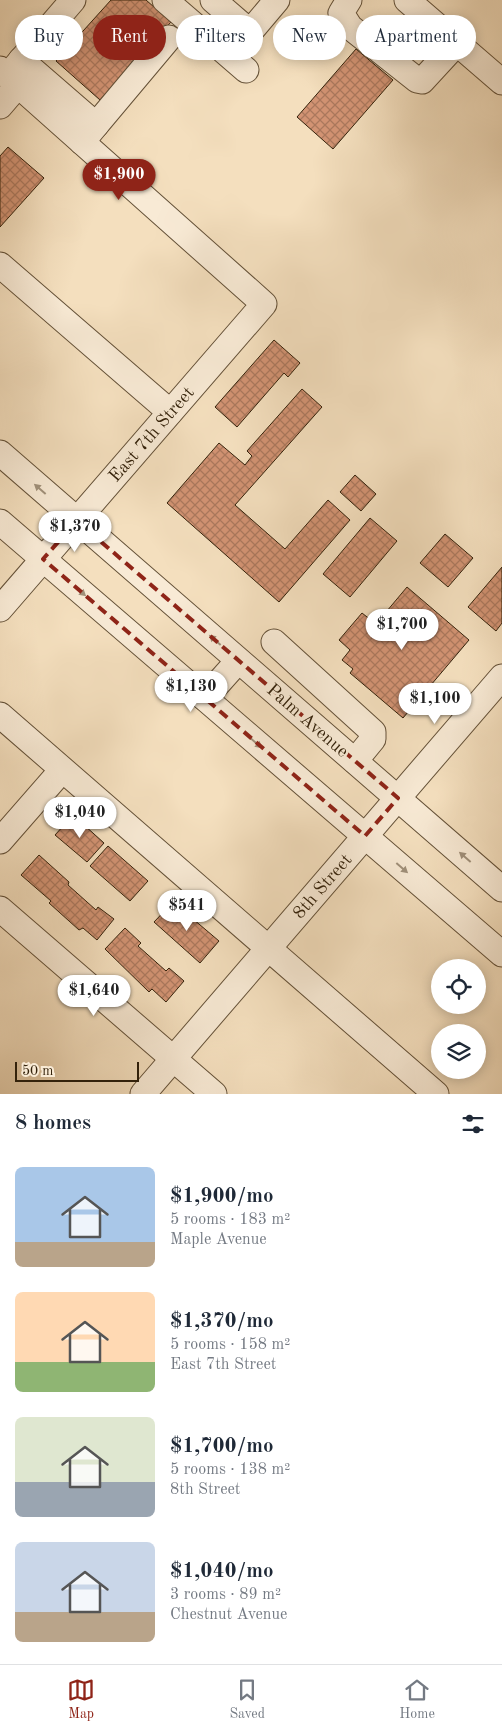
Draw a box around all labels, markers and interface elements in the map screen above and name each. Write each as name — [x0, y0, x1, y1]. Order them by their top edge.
chip: Buy — [15, 15, 83, 60]
chip: Rent — [93, 15, 166, 60]
chip: Filters — [176, 15, 263, 60]
chip: New — [273, 15, 346, 60]
chip: Apartment — [356, 15, 476, 60]
pin: $1,900 — [78, 158, 160, 201]
text: $1,900 — [94, 167, 144, 183]
street label: East 7th Street — [106, 384, 198, 486]
one-way arrow — [34, 483, 47, 494]
pin: $1,370 — [34, 510, 116, 553]
text: $1,370 — [50, 519, 100, 535]
one-way arrow — [74, 585, 86, 597]
pin: $1,700 — [361, 608, 443, 651]
text: $1,700 — [377, 617, 427, 633]
one-way arrow — [209, 635, 222, 646]
pin: $1,130 — [150, 670, 232, 713]
text: $1,130 — [166, 679, 216, 695]
street label: Palm Avenue — [263, 681, 352, 761]
pin: $1,100 — [394, 682, 476, 725]
text: $1,100 — [410, 691, 460, 707]
one-way arrow — [250, 737, 262, 749]
pin: $1,040 — [39, 796, 121, 839]
text: $1,040 — [55, 805, 105, 821]
street label: 8th Street — [290, 851, 356, 922]
one-way arrow — [459, 851, 472, 862]
one-way arrow — [396, 862, 408, 873]
pin: $541 — [157, 890, 217, 932]
text: $541 — [168, 898, 206, 914]
map controls — [431, 959, 486, 1079]
button: locate — [431, 959, 486, 1014]
pin: $1,640 — [53, 974, 135, 1017]
text: $1,640 — [69, 983, 119, 999]
button: layers — [431, 1024, 486, 1079]
scale bar — [15, 1059, 139, 1082]
text: 50 m — [22, 1064, 53, 1078]
icon: filters — [459, 1110, 487, 1138]
text: 8 homes — [15, 1113, 91, 1134]
text: $1,900/mo — [170, 1186, 274, 1207]
icon: home — [55, 1187, 115, 1247]
text: 5 rooms · 183 m² — [170, 1212, 290, 1228]
text: Maple Avenue — [170, 1232, 267, 1248]
text: $1,370/mo — [170, 1311, 274, 1332]
icon: home — [55, 1312, 115, 1372]
text: 5 rooms · 158 m² — [170, 1337, 290, 1353]
text: East 7th Street — [170, 1357, 276, 1373]
text: $1,700/mo — [170, 1436, 274, 1457]
icon: home — [55, 1437, 115, 1497]
text: 5 rooms · 138 m² — [170, 1462, 290, 1478]
text: 8th Street — [170, 1482, 240, 1498]
text: $1,040/mo — [170, 1561, 274, 1582]
icon: home — [55, 1562, 115, 1622]
text: 3 rooms · 89 m² — [170, 1587, 281, 1603]
text: Chestnut Avenue — [170, 1607, 287, 1623]
tab: Map — [67, 1676, 95, 1723]
tab: Saved — [229, 1676, 265, 1723]
tab: Home — [399, 1676, 435, 1723]

